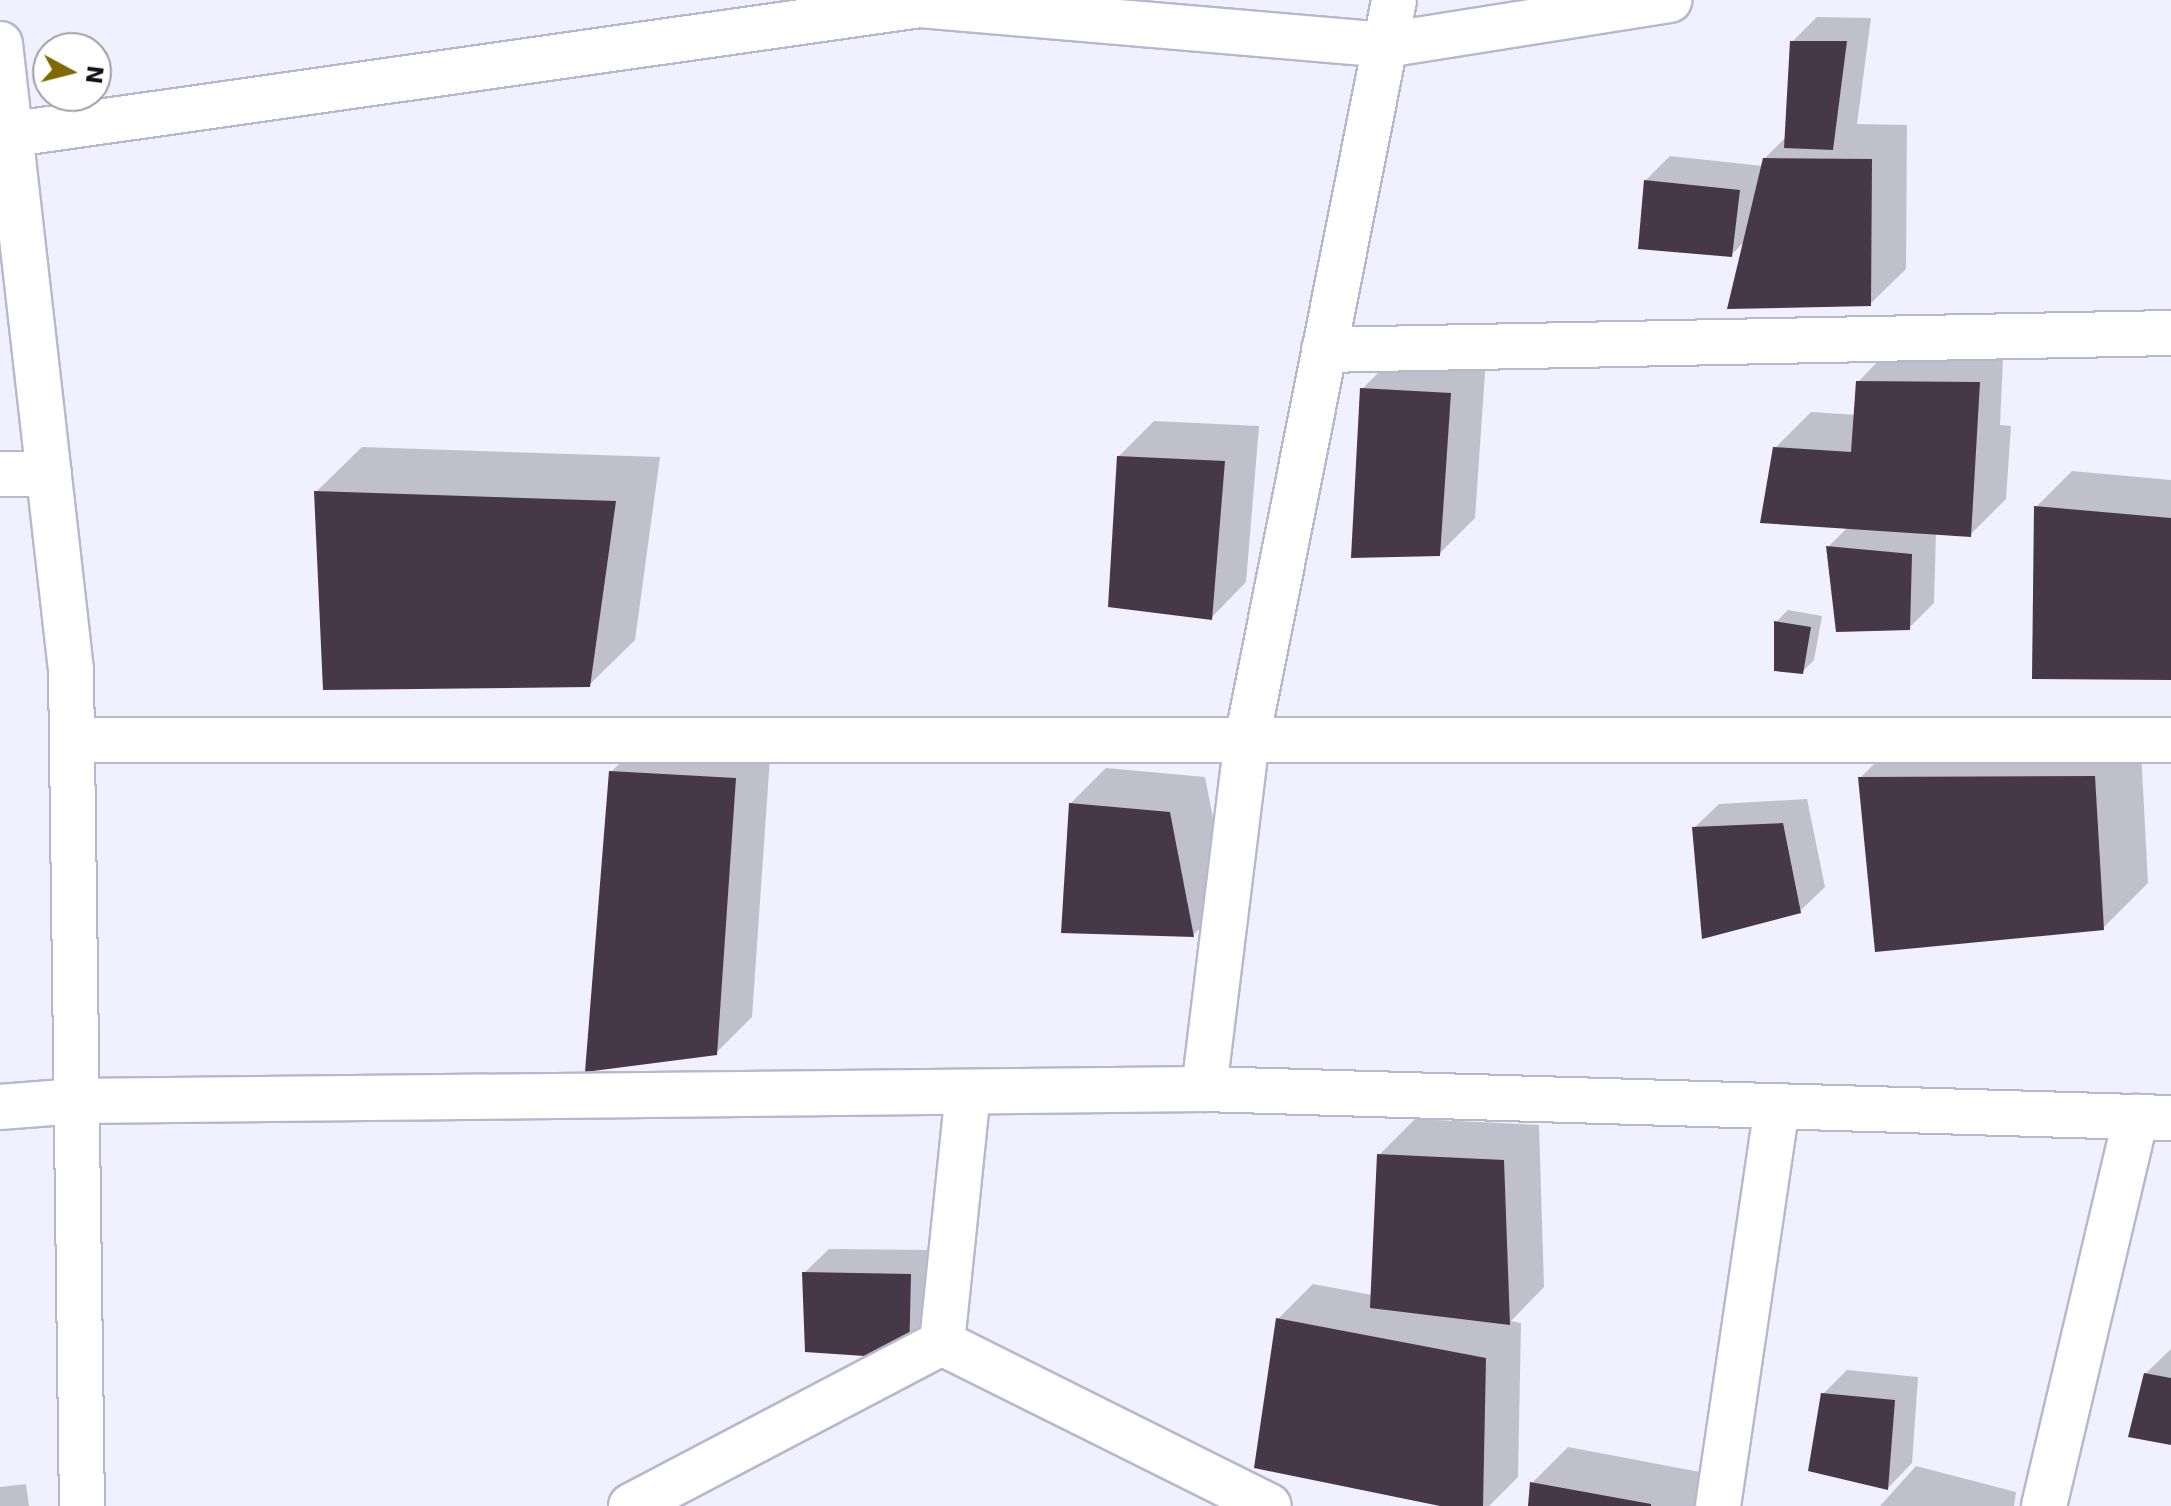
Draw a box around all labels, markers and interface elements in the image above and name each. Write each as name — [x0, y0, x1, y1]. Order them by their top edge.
north arrow — [32, 32, 112, 112]
text: N — [81, 64, 108, 85]

